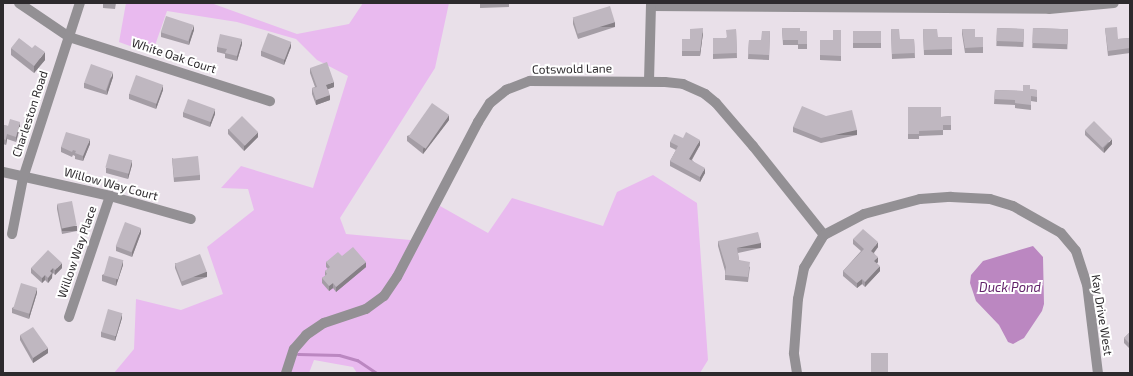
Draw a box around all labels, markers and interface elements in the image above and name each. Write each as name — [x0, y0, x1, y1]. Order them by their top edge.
street label: White Oak Court — [130, 36, 218, 76]
street label: Cotswold Lane — [532, 61, 612, 77]
street label: Charleston Road — [9, 69, 51, 159]
street label: Willow Way Court — [62, 164, 160, 204]
street label: Willow Way Place — [54, 204, 100, 300]
street label: Kay Drive West — [1088, 273, 1116, 357]
water label: Duck Pond — [979, 279, 1041, 295]

